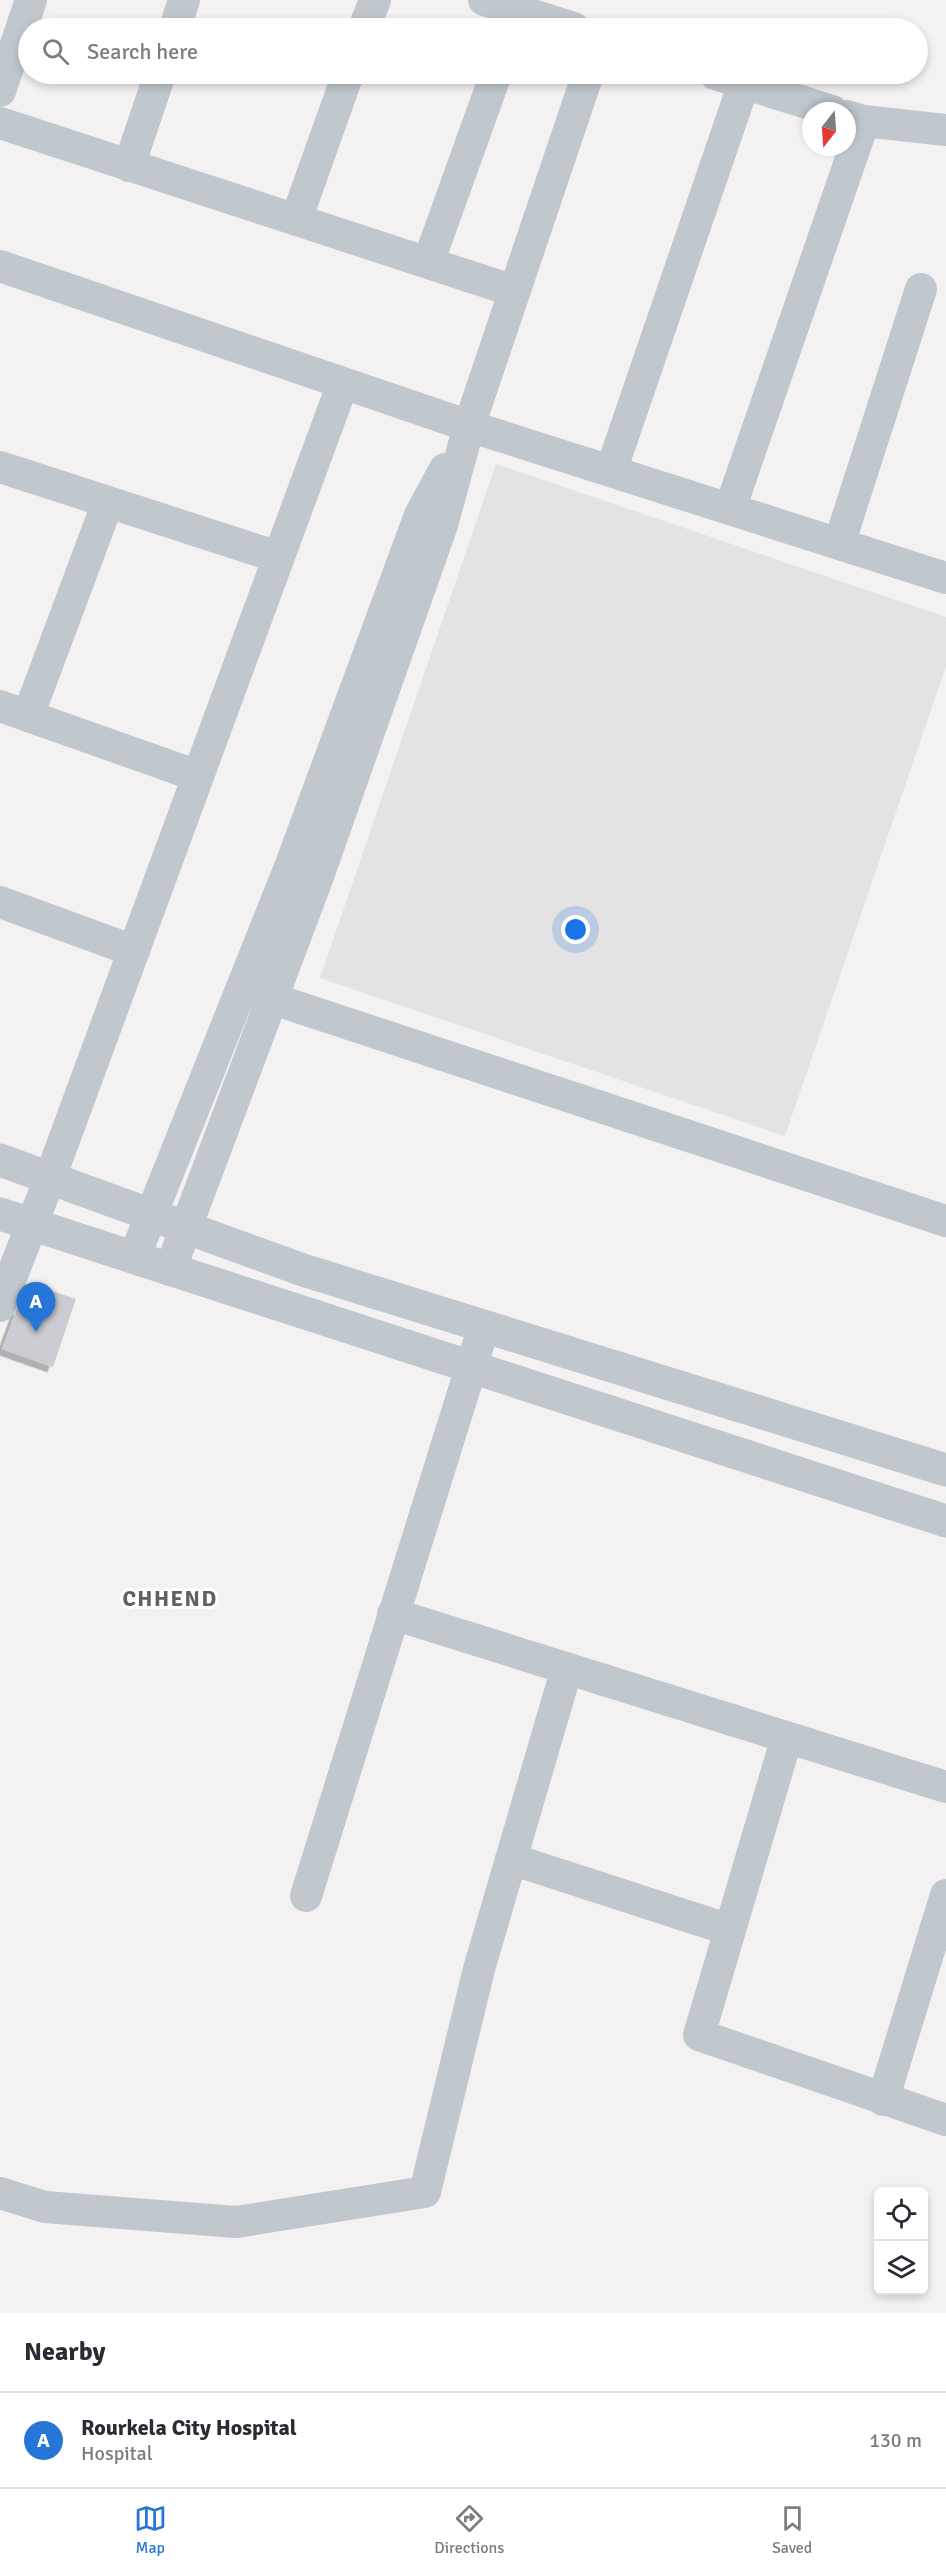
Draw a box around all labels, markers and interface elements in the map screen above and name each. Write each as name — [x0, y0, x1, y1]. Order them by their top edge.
search box — [18, 18, 928, 84]
icon: search — [39, 35, 72, 68]
text: Search here — [87, 38, 198, 65]
north arrow — [802, 102, 856, 156]
your location — [561, 915, 590, 944]
pin: A — [16, 1282, 56, 1332]
district label: CHHEND — [122, 1585, 218, 1612]
map controls — [874, 2187, 928, 2295]
button: locate — [874, 2187, 928, 2241]
button: layers — [874, 2241, 928, 2295]
text: Nearby — [24, 2336, 105, 2368]
text: Rourkela City Hospital — [81, 2414, 297, 2441]
text: A — [37, 2428, 50, 2453]
text: 130 m — [869, 2428, 922, 2453]
text: Hospital — [81, 2441, 153, 2466]
tab: Map — [134, 2502, 167, 2558]
tab: Directions — [434, 2502, 504, 2558]
tab: Saved — [772, 2502, 812, 2558]

